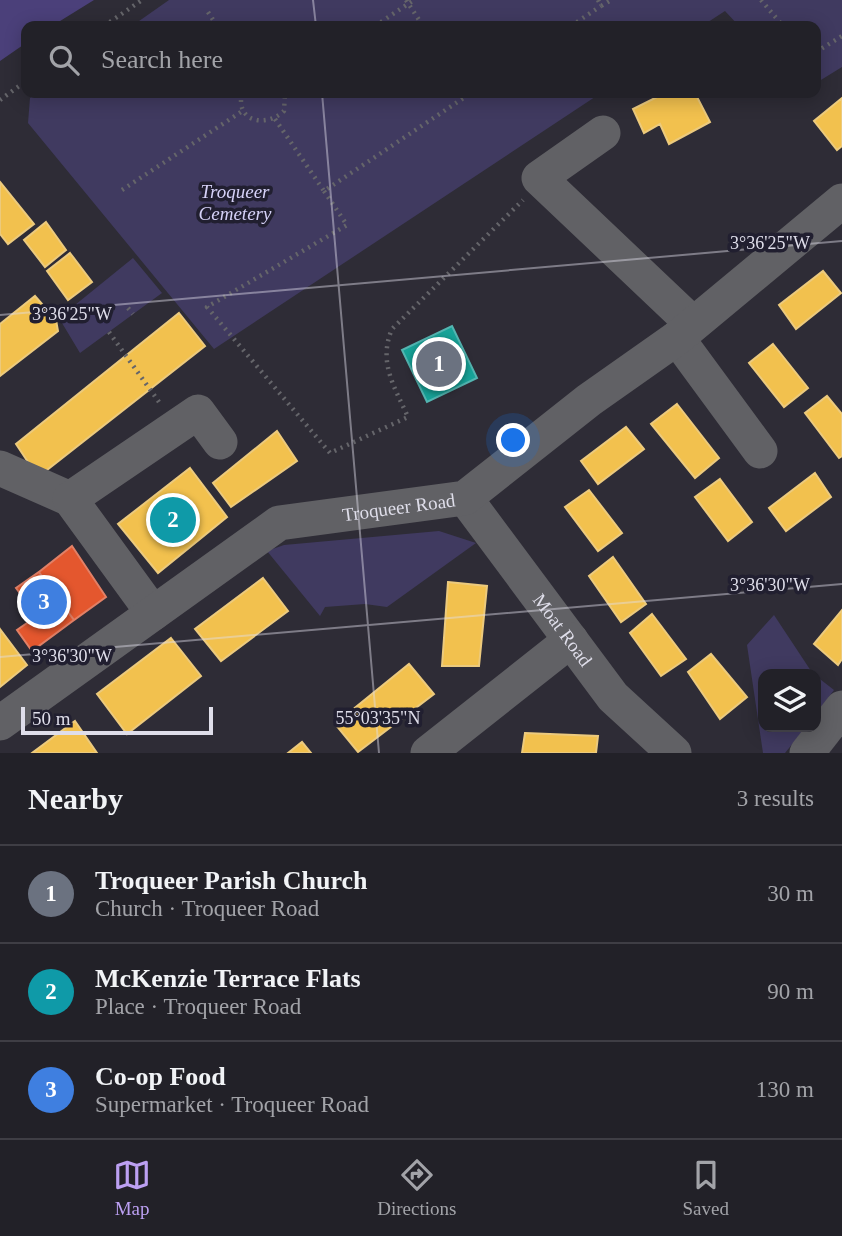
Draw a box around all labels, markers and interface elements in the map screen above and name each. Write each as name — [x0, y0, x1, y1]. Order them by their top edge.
search box — [21, 21, 821, 98]
icon: search — [45, 41, 83, 79]
text: Search here — [101, 45, 223, 74]
park label: Troqueer Cemetery — [199, 181, 272, 224]
text: 3°36'25"W — [730, 233, 810, 253]
text: 3°36'25"W — [32, 304, 112, 324]
pin: 1 — [416, 338, 462, 390]
your location — [496, 423, 530, 457]
street label: Troqueer Road — [341, 489, 457, 525]
pin: 2 — [150, 494, 196, 546]
text: 3°36'30"W — [730, 575, 810, 595]
pin: 3 — [21, 576, 67, 628]
street label: Moat Road — [529, 589, 597, 670]
text: 3°36'30"W — [32, 646, 112, 666]
map controls — [758, 669, 821, 732]
button: layers — [758, 669, 821, 732]
scale bar — [21, 704, 214, 736]
text: 50 m — [32, 708, 71, 729]
text: 55°03'35"N — [336, 708, 420, 728]
text: Nearby — [28, 782, 123, 815]
text: 3 results — [737, 786, 814, 811]
text: Troqueer Parish Church — [95, 866, 368, 895]
text: 1 — [45, 881, 57, 906]
text: 30 m — [767, 881, 814, 906]
text: Church · Troqueer Road — [95, 896, 319, 921]
text: McKenzie Terrace Flats — [95, 964, 361, 993]
text: 2 — [45, 979, 57, 1004]
text: 90 m — [767, 979, 814, 1004]
text: Place · Troqueer Road — [95, 994, 301, 1019]
text: Co-op Food — [95, 1062, 226, 1091]
text: 3 — [45, 1077, 57, 1102]
text: 130 m — [756, 1077, 814, 1102]
text: Supermarket · Troqueer Road — [95, 1092, 369, 1117]
tab: Map — [113, 1156, 151, 1220]
tab: Directions — [377, 1156, 456, 1220]
tab: Saved — [682, 1156, 729, 1220]

